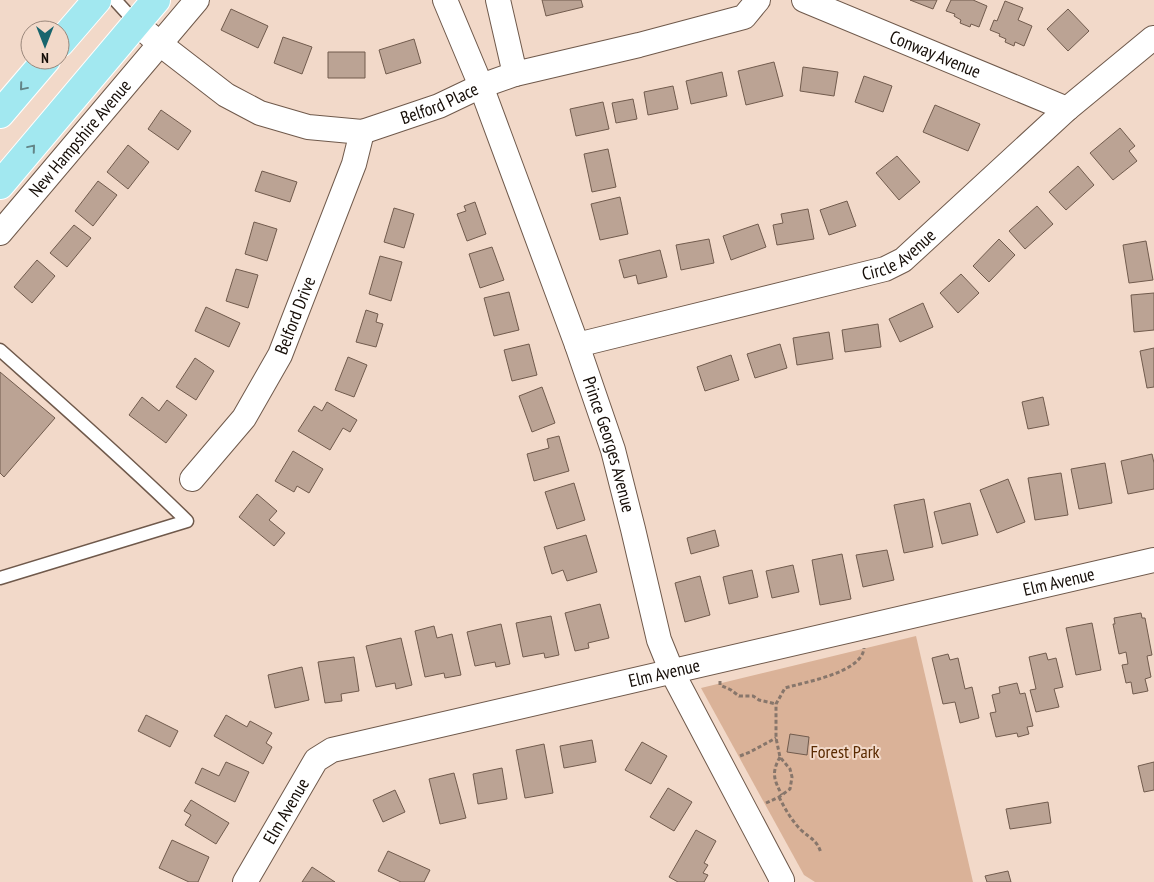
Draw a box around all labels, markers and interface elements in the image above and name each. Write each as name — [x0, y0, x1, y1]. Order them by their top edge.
north arrow — [20, 20, 70, 70]
street label: Conway Avenue — [886, 25, 984, 83]
text: N — [41, 49, 49, 67]
street label: New Hampshire Avenue — [24, 75, 136, 201]
street label: Belford Place — [397, 77, 482, 129]
one-way arrow — [20, 81, 29, 90]
one-way arrow — [26, 144, 35, 153]
street label: Circle Avenue — [860, 224, 940, 285]
street label: Belford Drive — [269, 273, 320, 358]
street label: Prince Georges Avenue — [578, 373, 640, 515]
street label: Elm Avenue — [1021, 562, 1097, 601]
street label: Elm Avenue — [626, 653, 702, 692]
park label: Forest Park — [810, 740, 880, 763]
street label: Elm Avenue — [258, 774, 314, 848]

